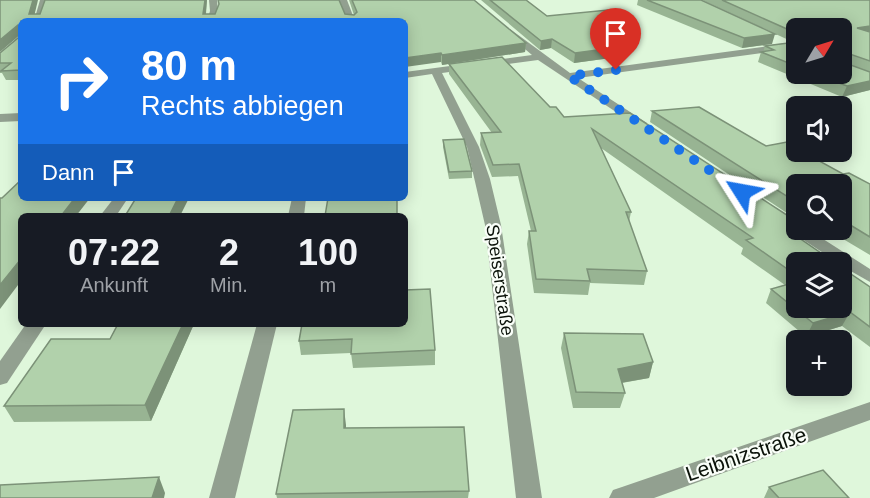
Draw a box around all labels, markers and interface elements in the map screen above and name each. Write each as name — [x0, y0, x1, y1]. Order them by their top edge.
pin — [590, 8, 641, 70]
icon: arrive — [599, 17, 632, 50]
north arrow — [786, 18, 852, 84]
map controls — [786, 18, 852, 396]
icon: right — [42, 42, 120, 120]
text: 80 m — [141, 42, 237, 89]
text: Rechts abbiegen — [141, 91, 344, 121]
button: sound — [786, 96, 852, 162]
icon: arrive — [107, 156, 140, 189]
text: Dann — [42, 160, 95, 185]
position arrow — [710, 160, 774, 224]
button: search — [786, 174, 852, 240]
street label: Speiserstraße — [482, 223, 518, 337]
text: 07:22 — [68, 232, 160, 273]
text: 2 — [219, 232, 239, 273]
text: 100 — [298, 232, 358, 273]
button: layers — [786, 252, 852, 318]
text: Ankunft — [80, 274, 148, 296]
text: Min. — [210, 274, 248, 296]
text: m — [320, 274, 336, 296]
button: + — [786, 330, 852, 396]
street label: Leibnizstraße — [683, 423, 809, 485]

